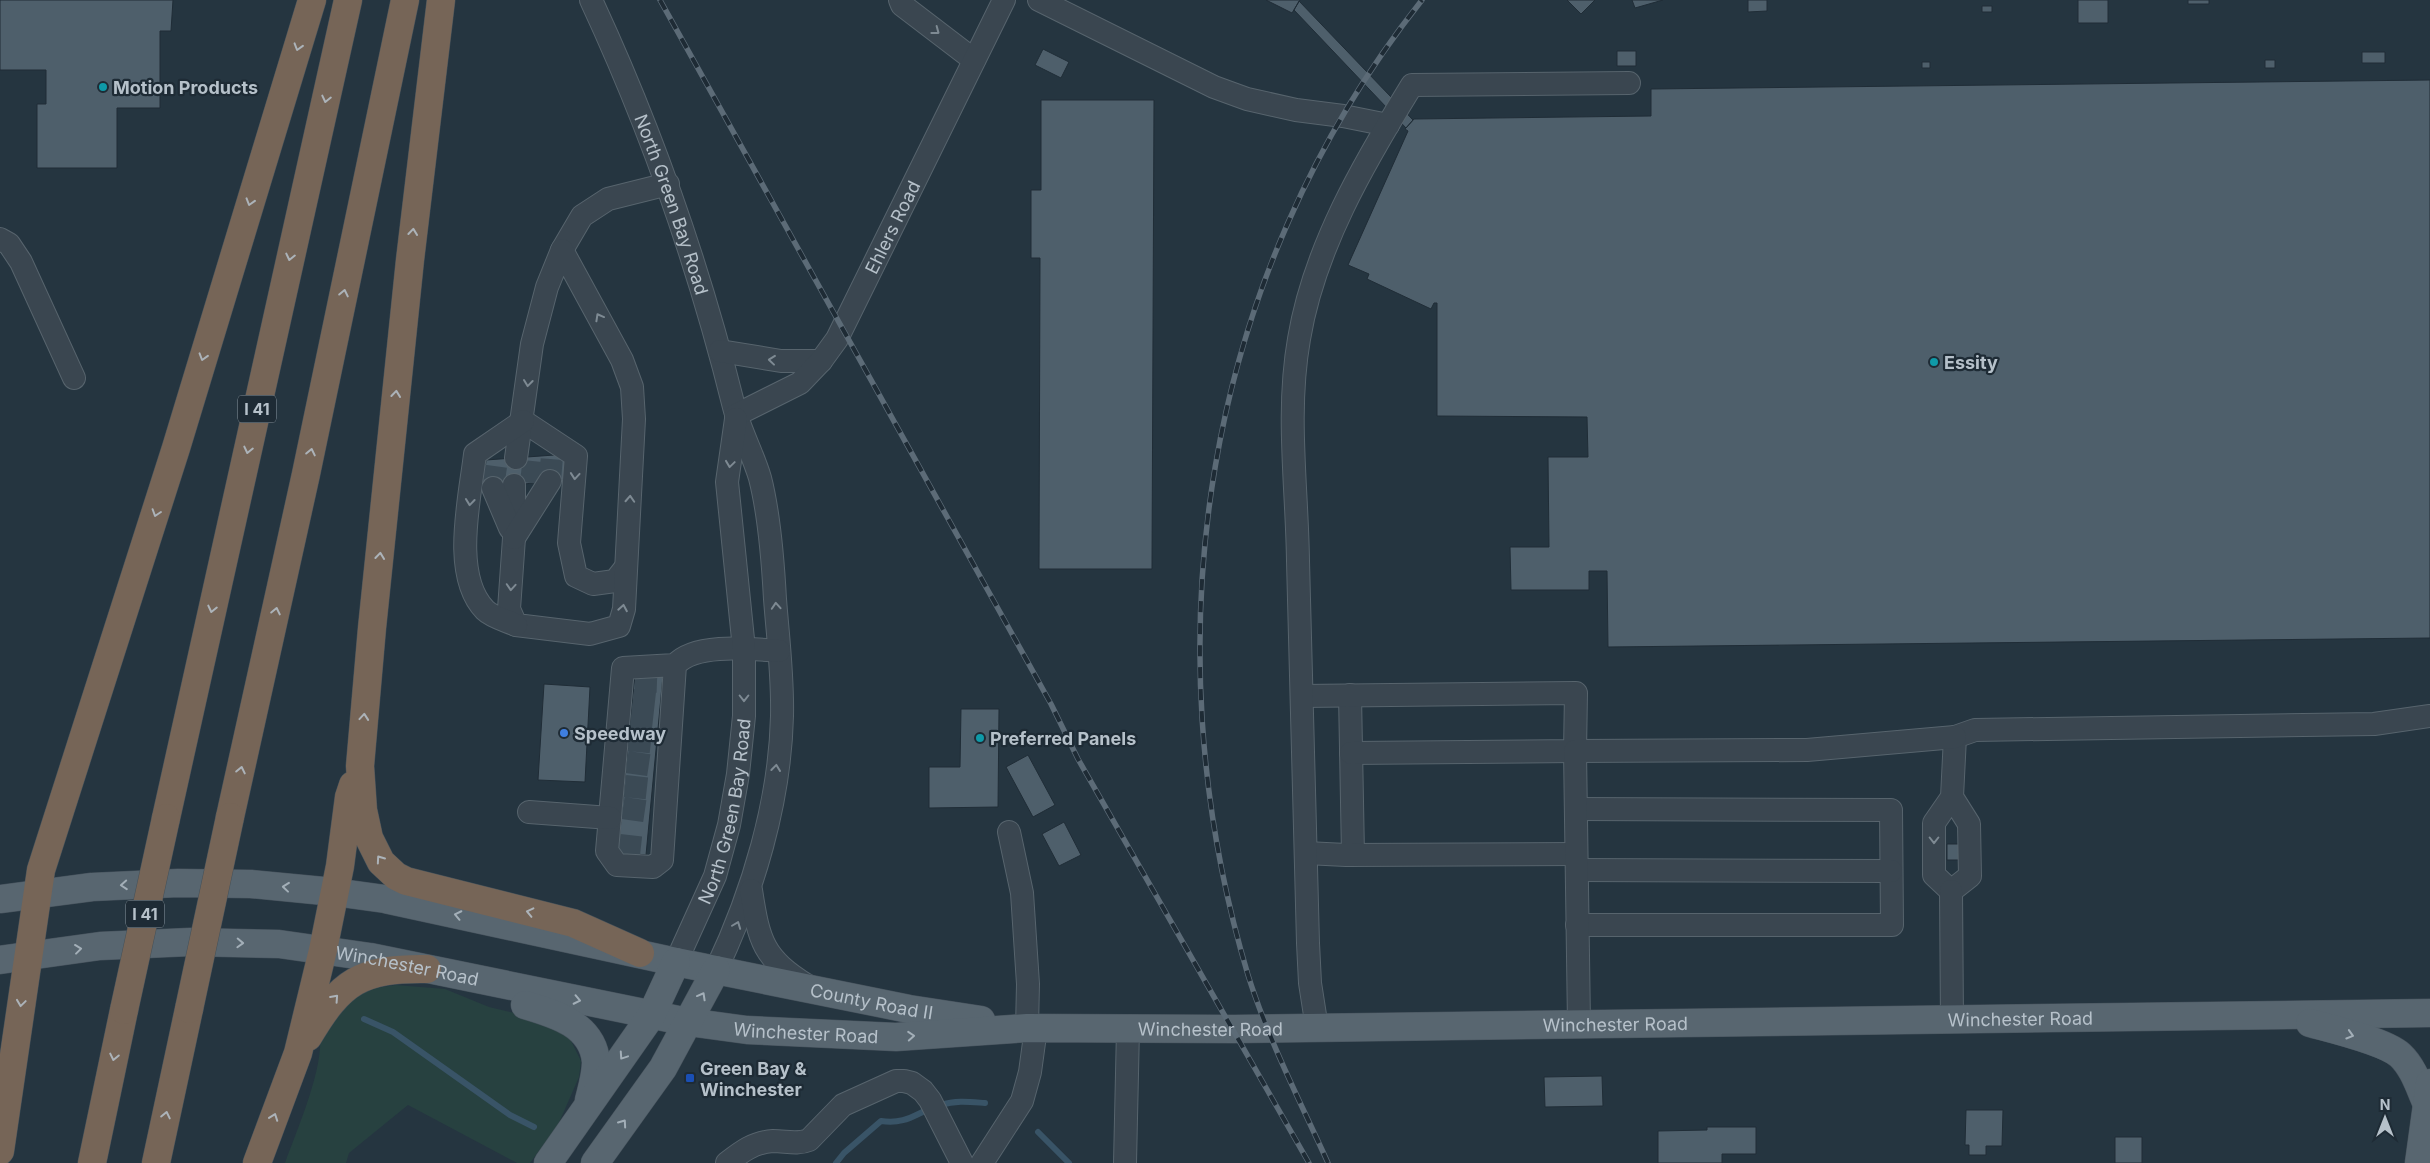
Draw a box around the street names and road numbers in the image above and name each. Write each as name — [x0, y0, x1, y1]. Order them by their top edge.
street label: North Green Bay Road — [631, 111, 713, 297]
street label: Ehlers Road — [860, 177, 924, 277]
road number: I 41 — [238, 396, 276, 422]
street label: North Green Bay Road — [693, 717, 754, 907]
road number: I 41 — [126, 901, 164, 928]
street label: Winchester Road — [334, 942, 480, 989]
street label: County Road II — [808, 979, 935, 1023]
street label: Winchester Road — [1948, 1007, 2093, 1030]
street label: Winchester Road — [1543, 1012, 1688, 1035]
street label: Winchester Road — [732, 1018, 879, 1047]
street label: Winchester Road — [1138, 1018, 1283, 1040]

